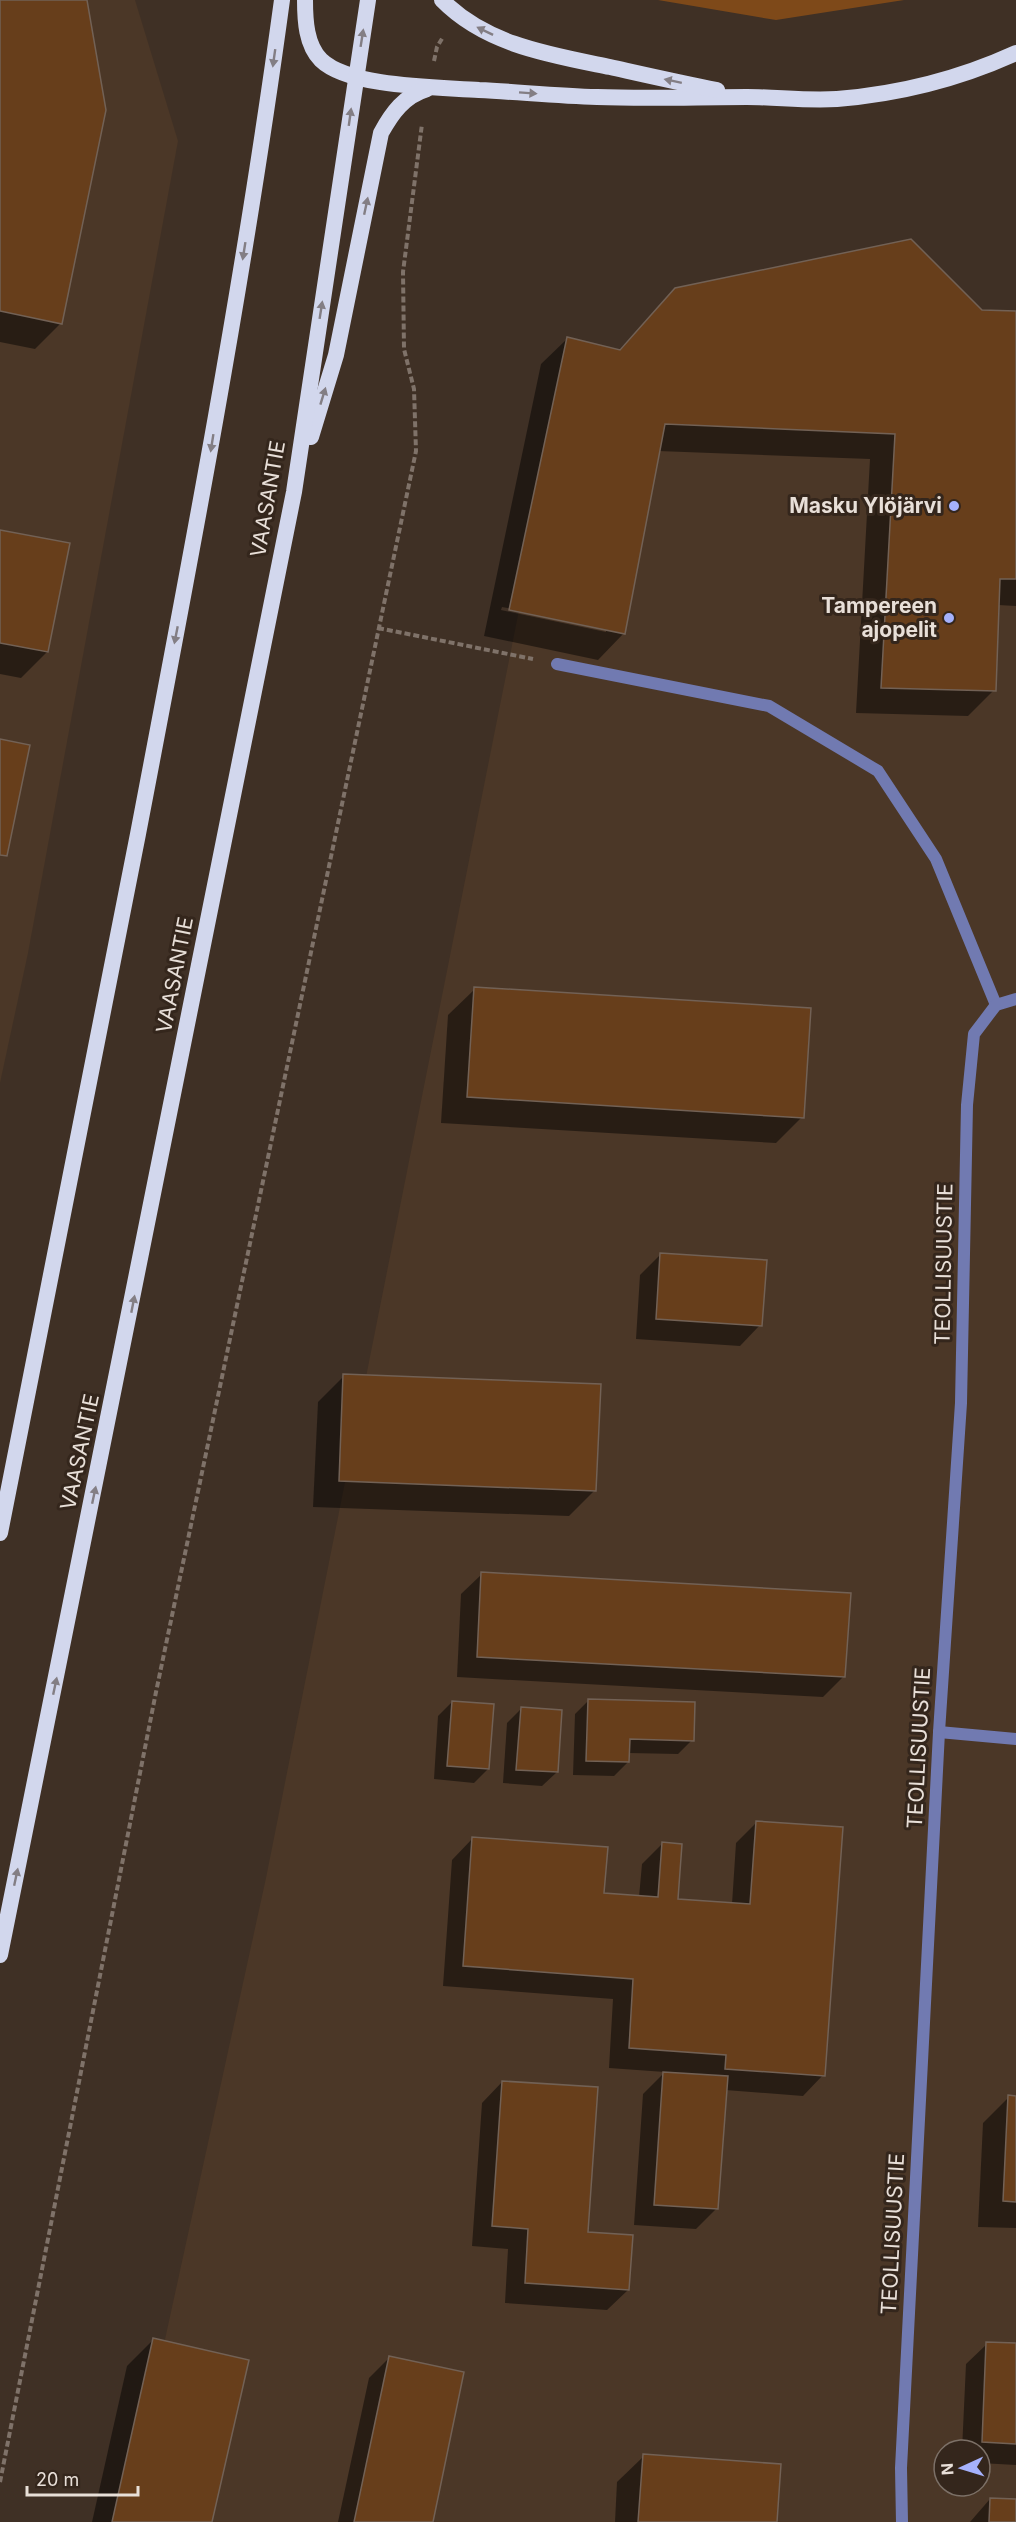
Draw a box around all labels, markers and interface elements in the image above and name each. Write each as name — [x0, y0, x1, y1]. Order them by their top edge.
one-way arrow — [476, 27, 493, 36]
one-way arrow — [357, 29, 366, 48]
one-way arrow — [270, 49, 279, 68]
one-way arrow — [663, 76, 682, 85]
one-way arrow — [518, 88, 537, 98]
one-way arrow — [345, 107, 354, 126]
one-way arrow — [362, 196, 371, 215]
one-way arrow — [239, 241, 248, 260]
one-way arrow — [317, 300, 326, 319]
one-way arrow — [319, 387, 328, 405]
one-way arrow — [207, 434, 216, 453]
street label: VAASANTIE — [245, 439, 290, 559]
place label: Masku Ylöjärvi — [789, 493, 942, 518]
marker: Masku Ylöjärvi — [947, 499, 961, 513]
place label: Tampereen ajopelit — [821, 593, 937, 642]
marker: Tampereen ajopelit — [942, 611, 956, 625]
one-way arrow — [171, 625, 180, 644]
street label: VAASANTIE — [151, 915, 198, 1035]
street label: TEOLLISUUSTIE — [930, 1183, 957, 1345]
one-way arrow — [128, 1294, 138, 1313]
street label: VAASANTIE — [55, 1392, 104, 1512]
one-way arrow — [90, 1485, 99, 1504]
street label: TEOLLISUUSTIE — [902, 1667, 935, 1829]
one-way arrow — [51, 1676, 60, 1695]
one-way arrow — [12, 1867, 21, 1886]
street label: TEOLLISUUSTIE — [876, 2153, 909, 2315]
north arrow — [932, 2438, 992, 2498]
scale bar — [27, 2459, 138, 2497]
text: N — [937, 2462, 957, 2476]
text: 20 m — [36, 2469, 79, 2490]

